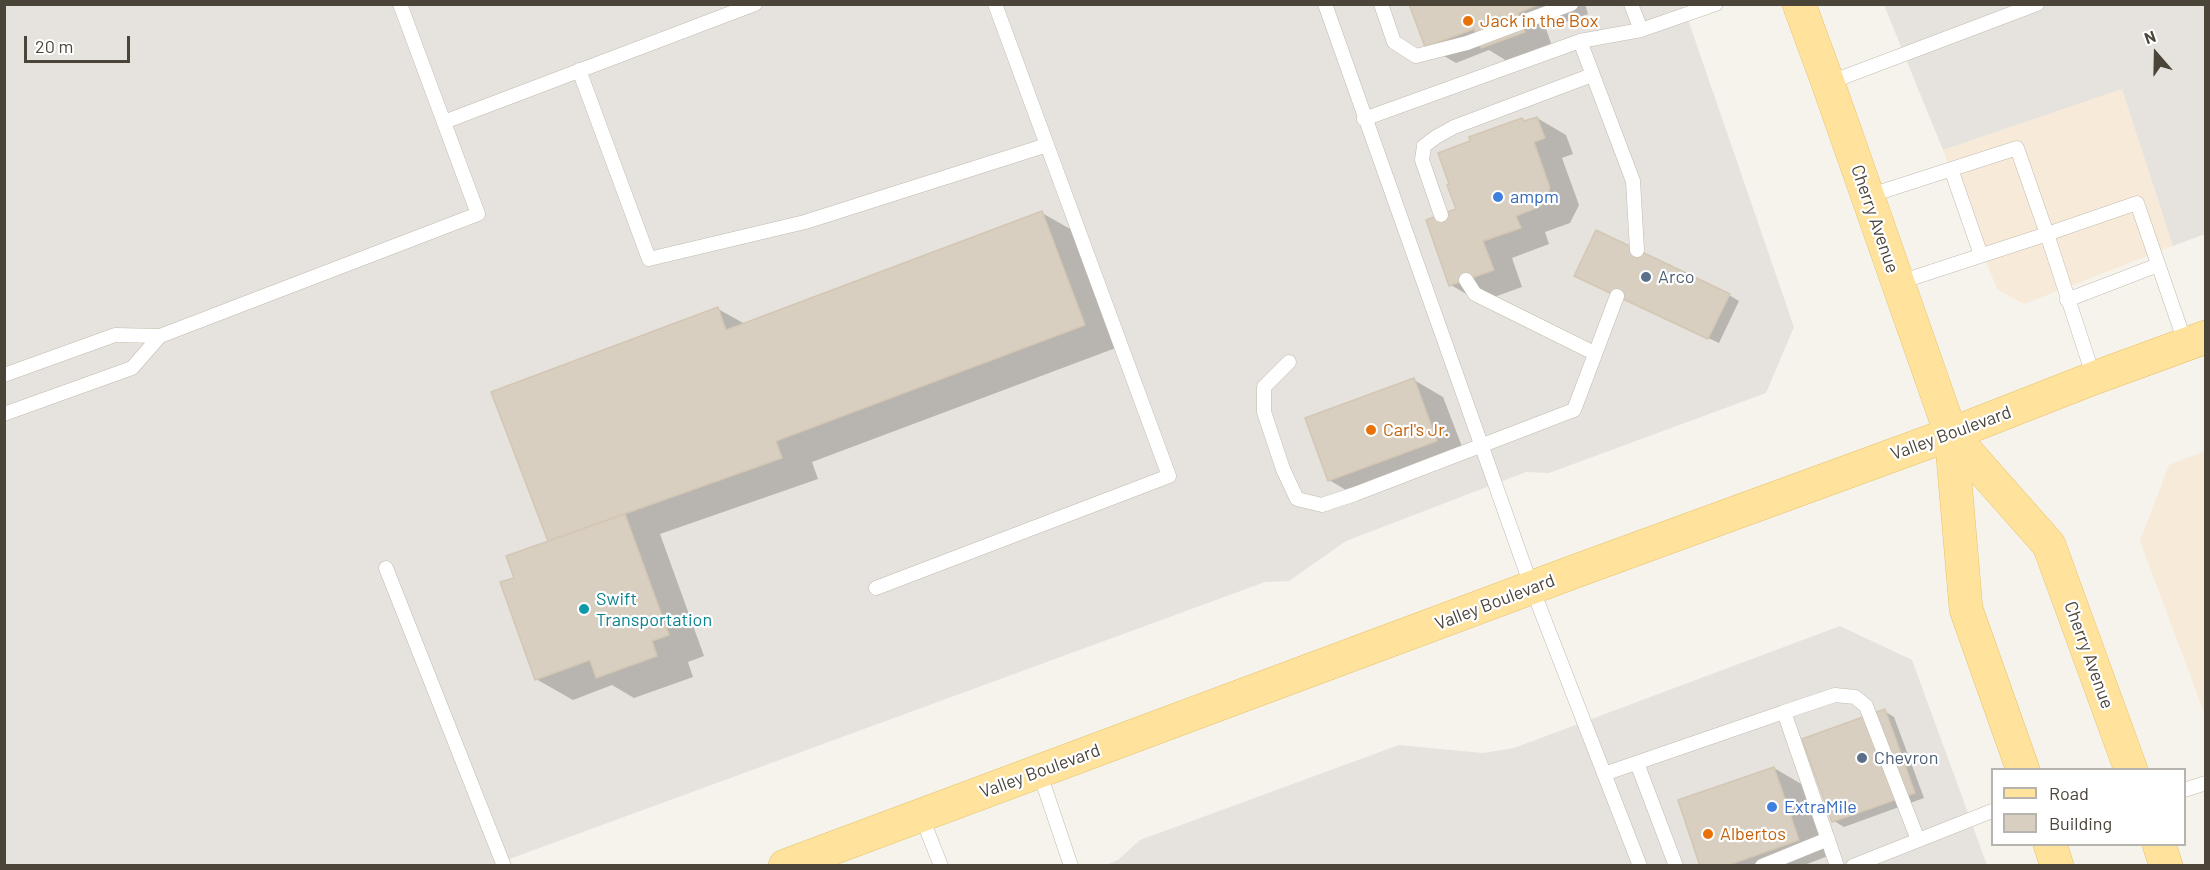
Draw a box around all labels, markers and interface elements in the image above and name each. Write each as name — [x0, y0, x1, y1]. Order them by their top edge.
place label: Jack in the Box — [1480, 10, 1598, 32]
marker: Jack in the Box — [1461, 14, 1475, 28]
scale bar — [27, 24, 134, 62]
north arrow — [2126, 24, 2186, 84]
text: N — [2141, 26, 2158, 47]
text: 20 m — [35, 35, 73, 57]
street label: Cherry Avenue — [1846, 162, 1904, 276]
place label: ampm — [1510, 186, 1559, 208]
marker: ampm — [1491, 190, 1505, 204]
place label: Arco — [1658, 266, 1695, 288]
marker: Arco — [1639, 270, 1653, 284]
street label: Valley Boulevard — [1888, 401, 2014, 465]
place label: Carl's Jr. — [1383, 419, 1449, 441]
marker: Carl's Jr. — [1364, 423, 1378, 437]
street label: Valley Boulevard — [1432, 569, 1558, 635]
place label: Swift Transportation — [596, 588, 712, 630]
street label: Cherry Avenue — [2060, 598, 2118, 712]
marker: Swift Transportation — [577, 602, 591, 616]
street label: Valley Boulevard — [977, 739, 1103, 803]
place label: Chevron — [1874, 747, 1938, 769]
marker: Chevron — [1855, 751, 1869, 765]
legend — [1991, 768, 2186, 846]
text: Road — [2049, 782, 2089, 804]
place label: ExtraMile — [1784, 796, 1857, 818]
marker: ExtraMile — [1765, 800, 1779, 814]
text: Building — [2049, 812, 2112, 834]
place label: Albertos — [1720, 823, 1786, 845]
marker: Albertos — [1701, 827, 1715, 841]

